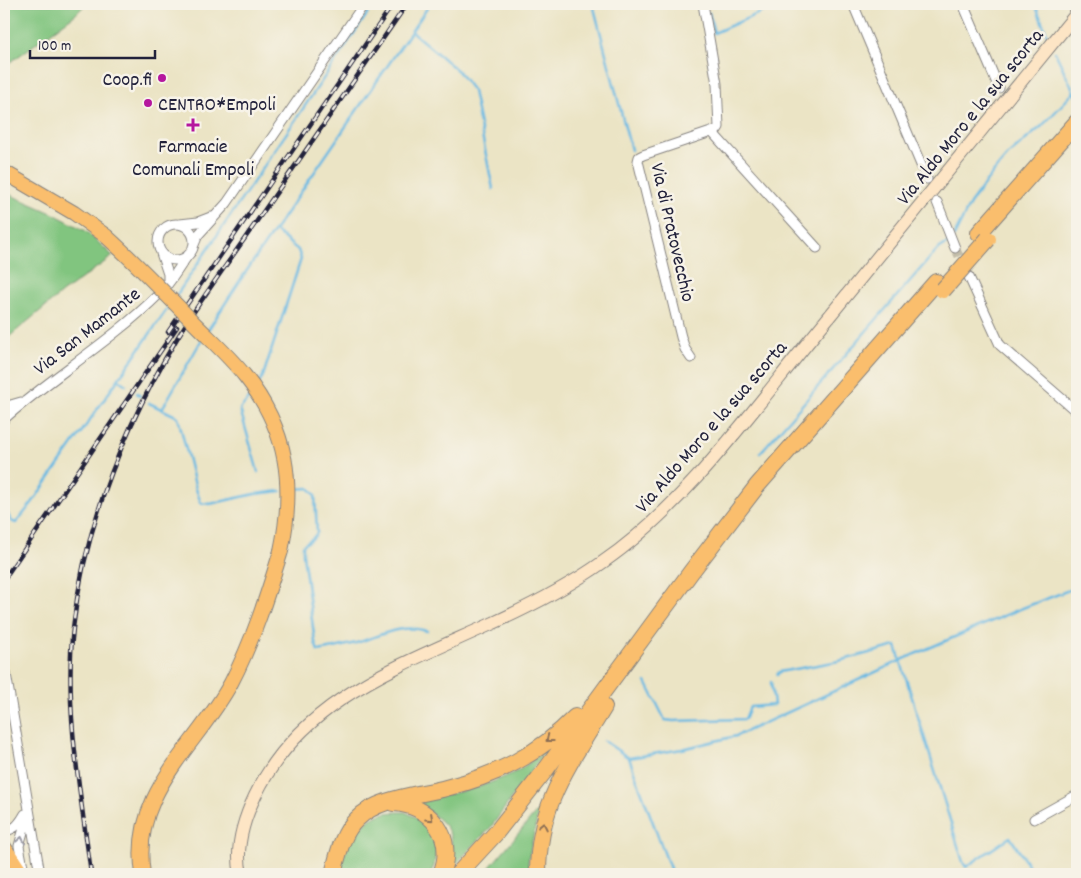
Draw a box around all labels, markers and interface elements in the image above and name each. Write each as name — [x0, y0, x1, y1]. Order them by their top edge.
street label: Via Aldo Moro e la sua scorta — [891, 23, 1052, 212]
scale bar — [30, 28, 155, 60]
text: 100 m — [38, 36, 71, 58]
place label: Coop.fi — [103, 67, 152, 95]
marker: Coop.fi — [156, 72, 168, 84]
place label: CENTRO*Empoli — [158, 92, 276, 120]
marker: CENTRO*Empoli — [142, 97, 154, 109]
marker: Farmacie Comunali Empoli — [187, 119, 199, 131]
place label: Farmacie Comunali Empoli — [132, 134, 254, 185]
street label: Via di Pratovecchio — [641, 160, 701, 305]
street label: Via San Mamante — [28, 282, 147, 383]
street label: Via Aldo Moro e la sua scorta — [630, 335, 795, 520]
one-way arrow — [546, 734, 555, 743]
one-way arrow — [424, 812, 433, 821]
one-way arrow — [537, 821, 548, 830]
one-way arrow — [16, 836, 26, 845]

